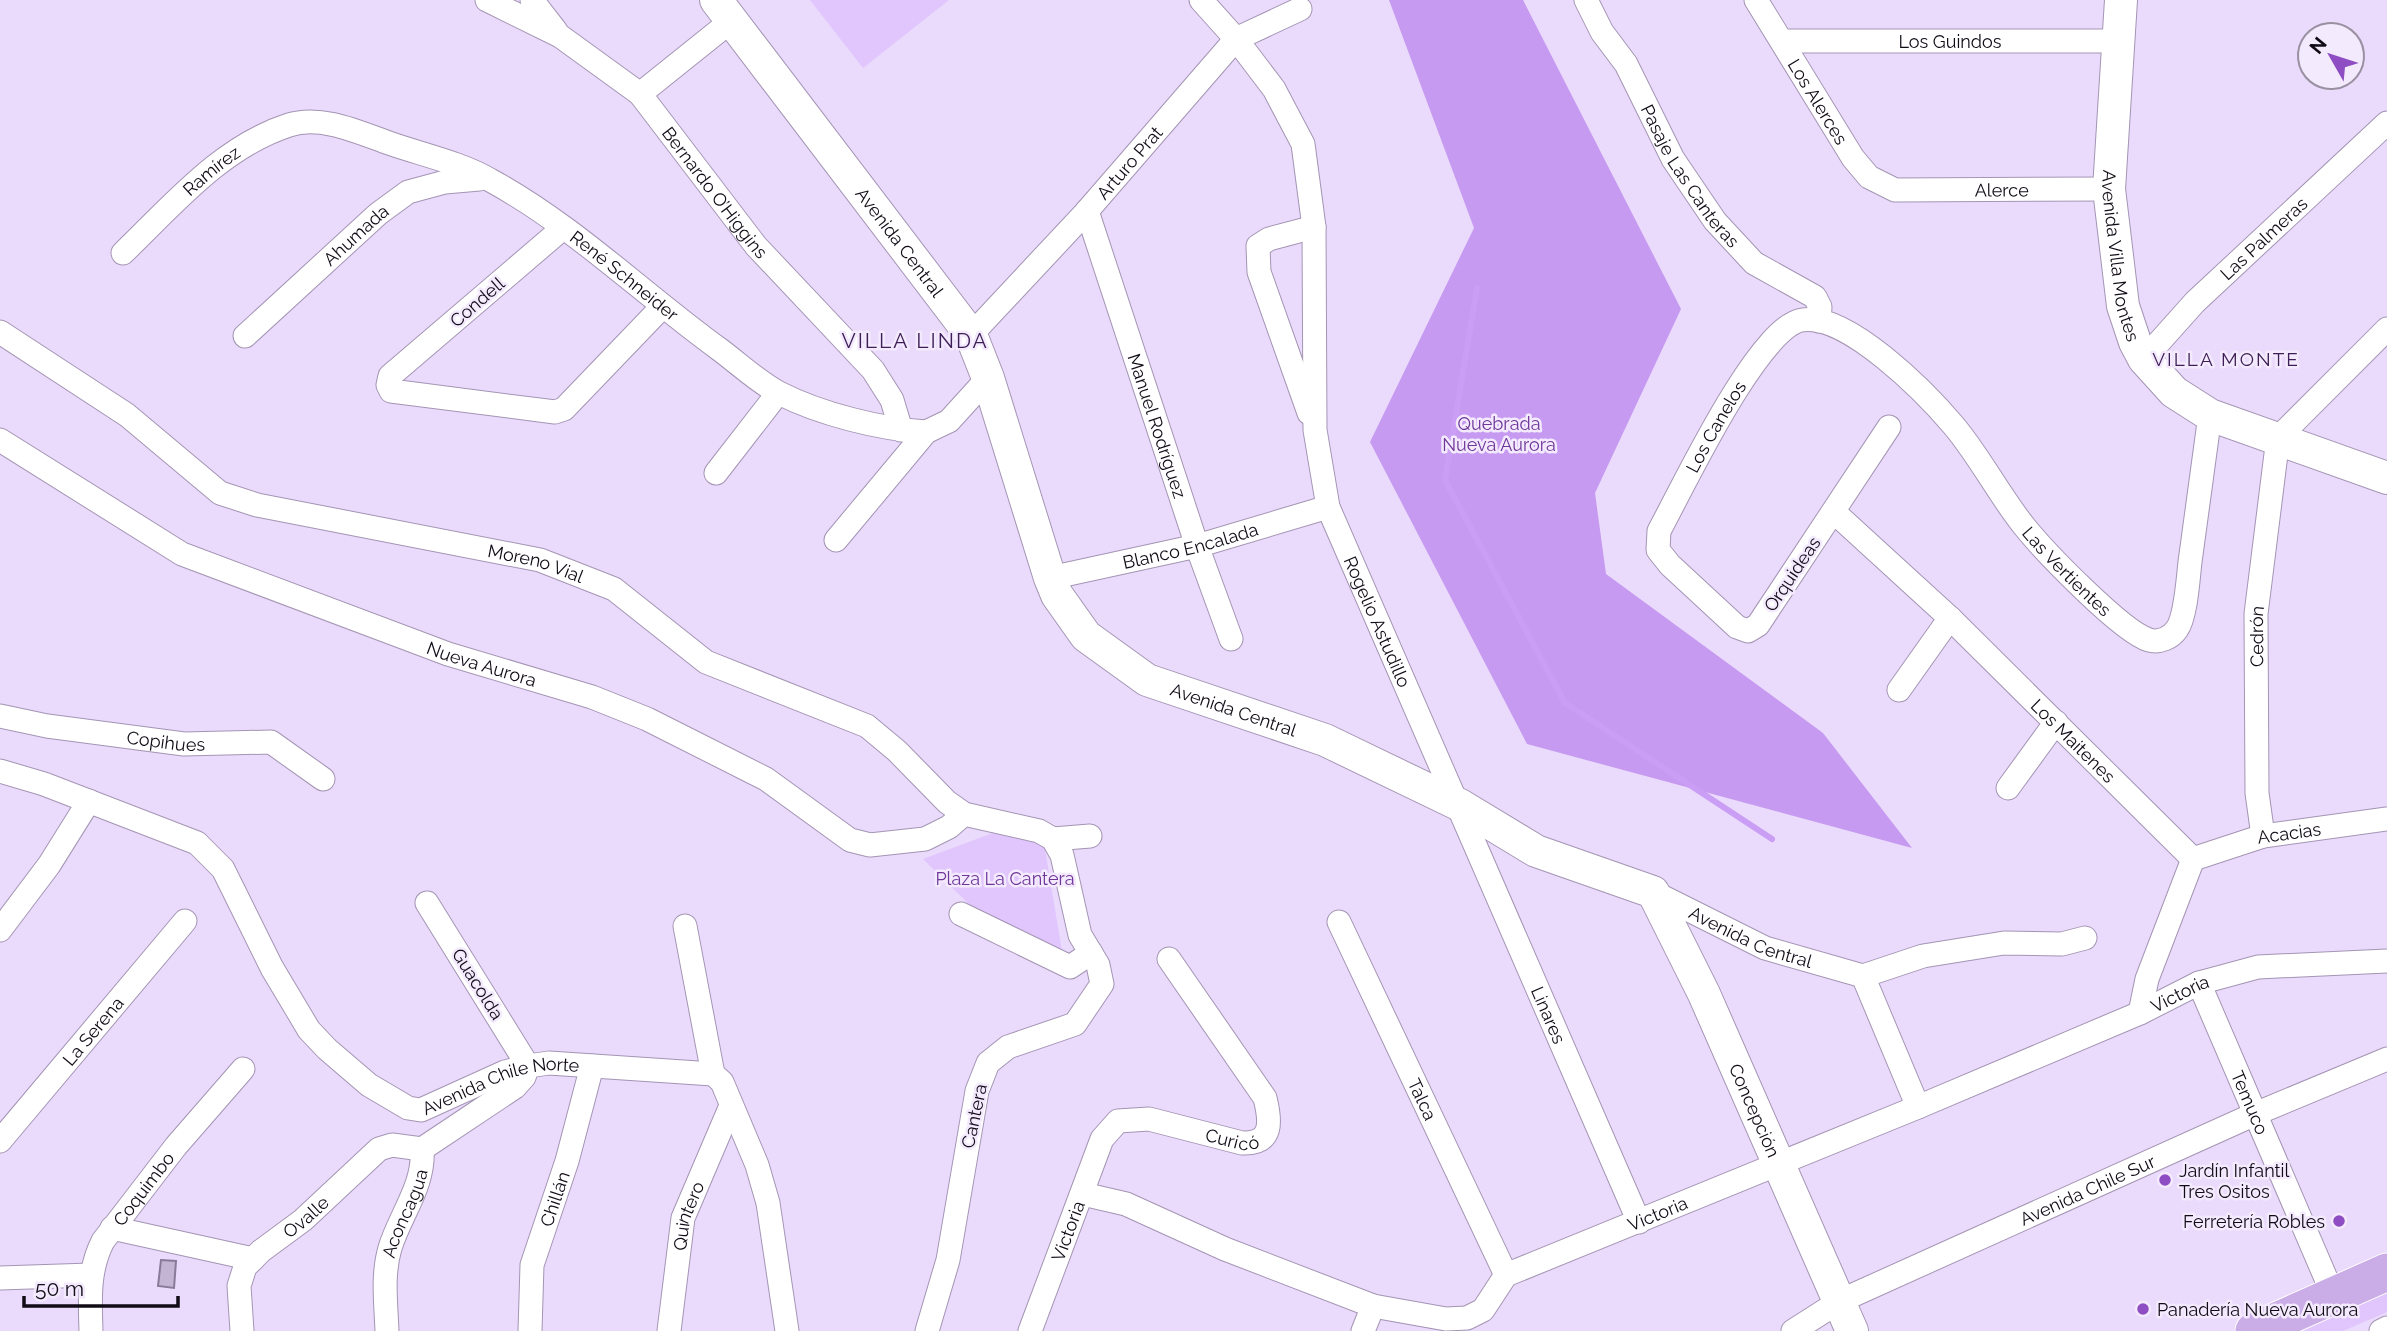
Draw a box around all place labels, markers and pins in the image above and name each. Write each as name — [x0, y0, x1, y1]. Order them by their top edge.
place label: Jardín Infantil Tres Ositos — [2179, 1160, 2290, 1202]
marker: Jardín Infantil Tres Ositos — [2157, 1172, 2173, 1188]
place label: Ferretería Robles — [2183, 1211, 2325, 1232]
marker: Ferretería Robles — [2331, 1213, 2347, 1229]
place label: Panadería Nueva Aurora — [2157, 1299, 2358, 1320]
marker: Panadería Nueva Aurora — [2135, 1301, 2151, 1317]

